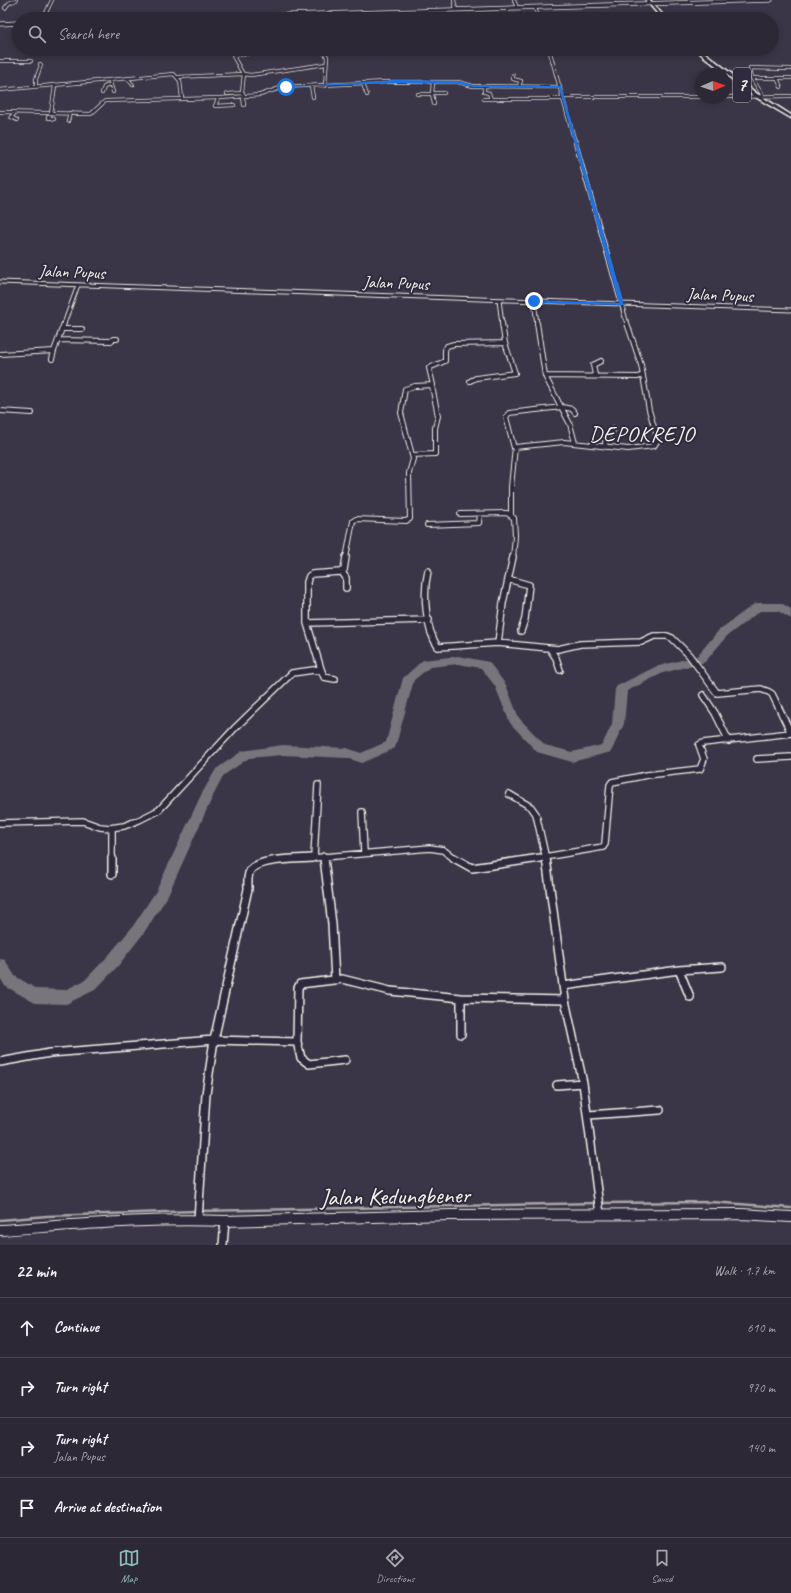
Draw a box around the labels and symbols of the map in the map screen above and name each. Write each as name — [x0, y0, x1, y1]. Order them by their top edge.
north arrow — [695, 68, 731, 104]
road number: 7 — [733, 68, 751, 102]
route start — [277, 78, 295, 96]
street label: Jalan Pupus — [38, 260, 108, 284]
street label: Jalan Pupus — [362, 271, 432, 295]
street label: Jalan Pupus — [686, 283, 756, 307]
route end — [525, 292, 543, 310]
district label: DEPOKREJO — [589, 420, 696, 448]
street label: Jalan Kedungbener — [319, 1180, 473, 1212]

